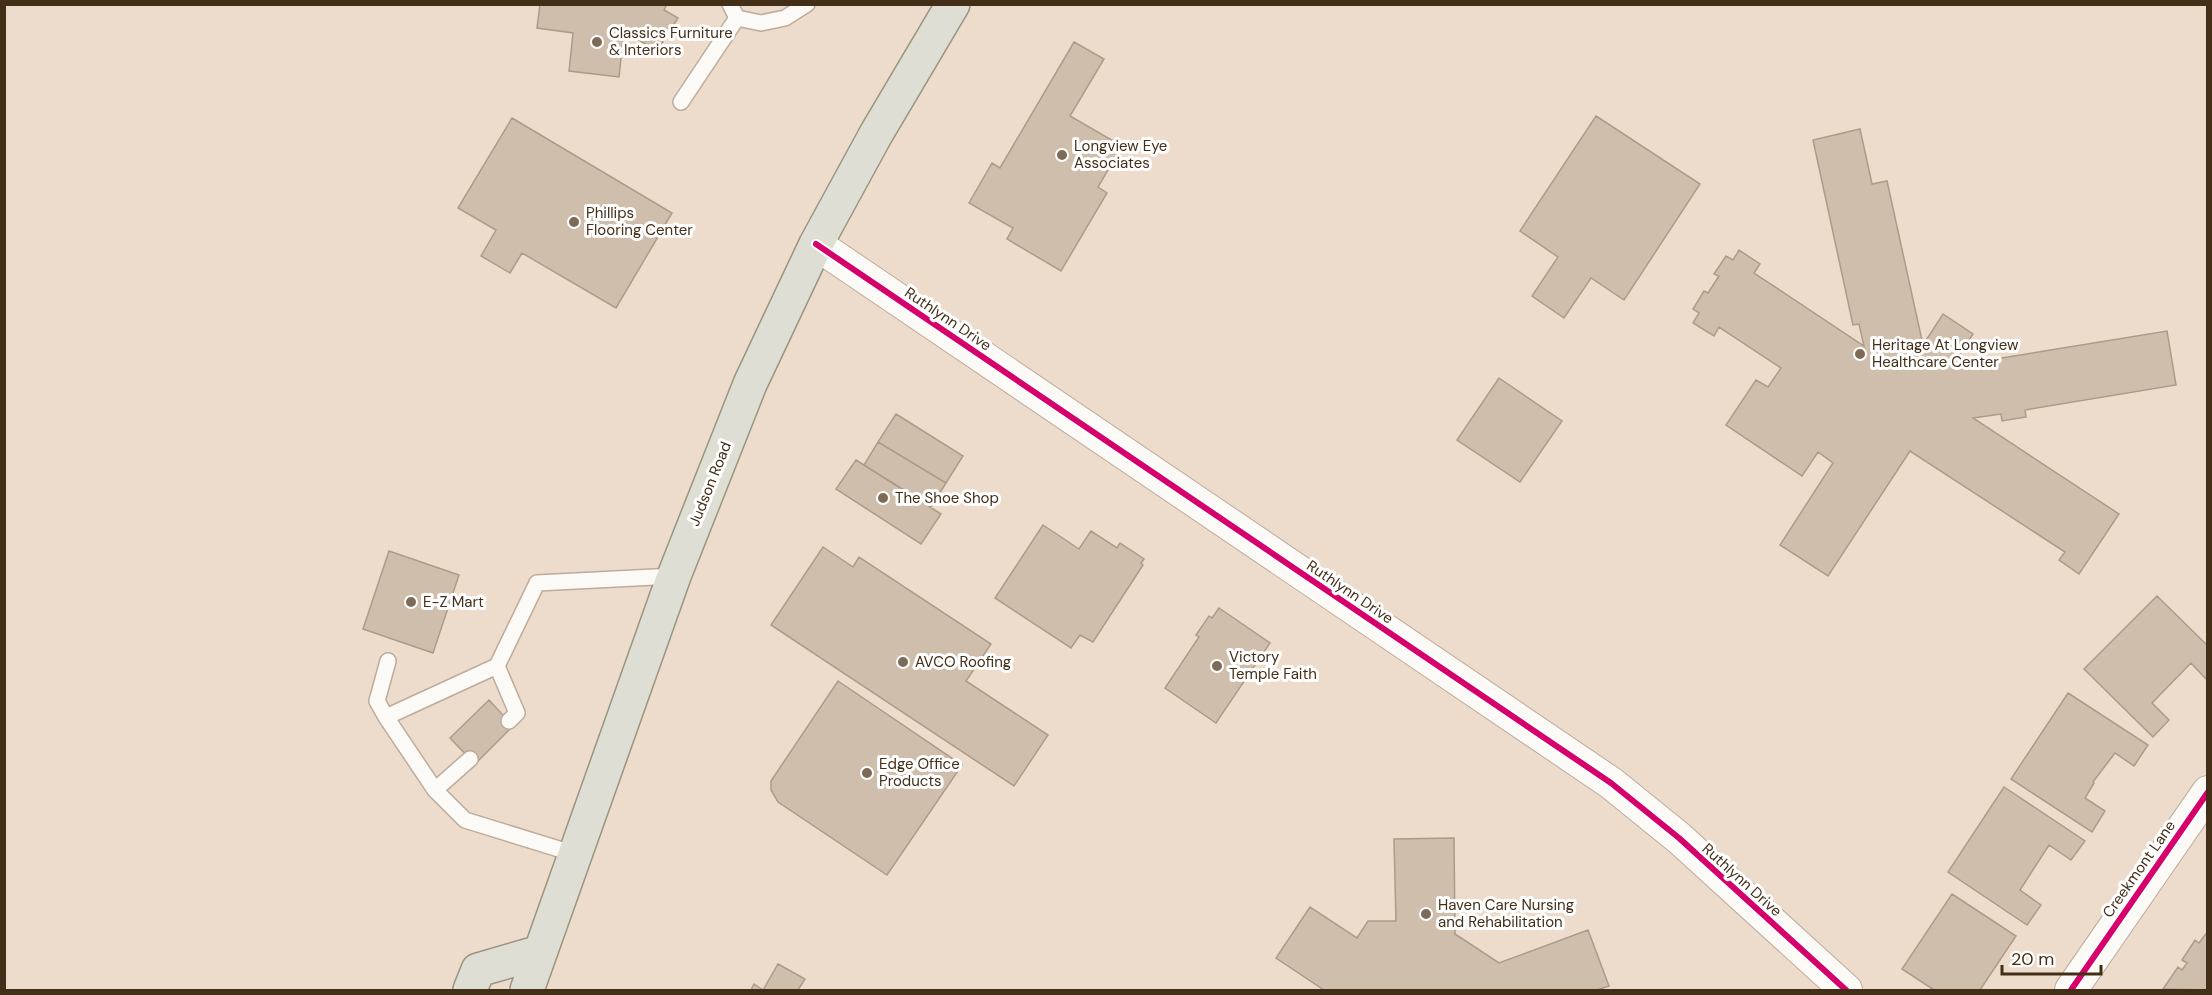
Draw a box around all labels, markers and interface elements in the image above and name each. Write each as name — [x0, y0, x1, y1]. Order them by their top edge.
place label: Classics Furniture & Interiors — [609, 23, 733, 60]
marker: Classics Furniture & Interiors — [590, 35, 604, 49]
place label: Longview Eye Associates — [1074, 136, 1167, 173]
marker: Longview Eye Associates — [1055, 148, 1069, 162]
place label: Phillips Flooring Center — [586, 203, 693, 240]
marker: Phillips Flooring Center — [567, 215, 581, 229]
street label: Ruthlynn Drive — [901, 283, 995, 355]
place label: Heritage At Longview Healthcare Center — [1872, 335, 2019, 372]
marker: Heritage At Longview Healthcare Center — [1853, 347, 1867, 361]
street label: Judson Road — [684, 439, 736, 529]
place label: The Shoe Shop — [895, 488, 999, 508]
marker: The Shoe Shop — [876, 491, 890, 505]
street label: Ruthlynn Drive — [1303, 556, 1397, 628]
place label: E-Z Mart — [423, 592, 484, 612]
marker: E-Z Mart — [404, 595, 418, 609]
place label: Victory Temple Faith — [1229, 647, 1317, 684]
place label: AVCO Roofing — [915, 652, 1011, 672]
marker: AVCO Roofing — [896, 655, 910, 669]
marker: Victory Temple Faith — [1210, 659, 1224, 673]
place label: Edge Office Products — [879, 754, 960, 791]
marker: Edge Office Products — [860, 766, 874, 780]
street label: Creekmont Lane — [2098, 816, 2180, 922]
street label: Ruthlynn Drive — [1698, 839, 1786, 921]
place label: Haven Care Nursing and Rehabilitation — [1438, 895, 1574, 932]
marker: Haven Care Nursing and Rehabilitation — [1419, 907, 1433, 921]
scale bar — [2002, 938, 2101, 976]
text: 20 m — [2011, 947, 2054, 971]

